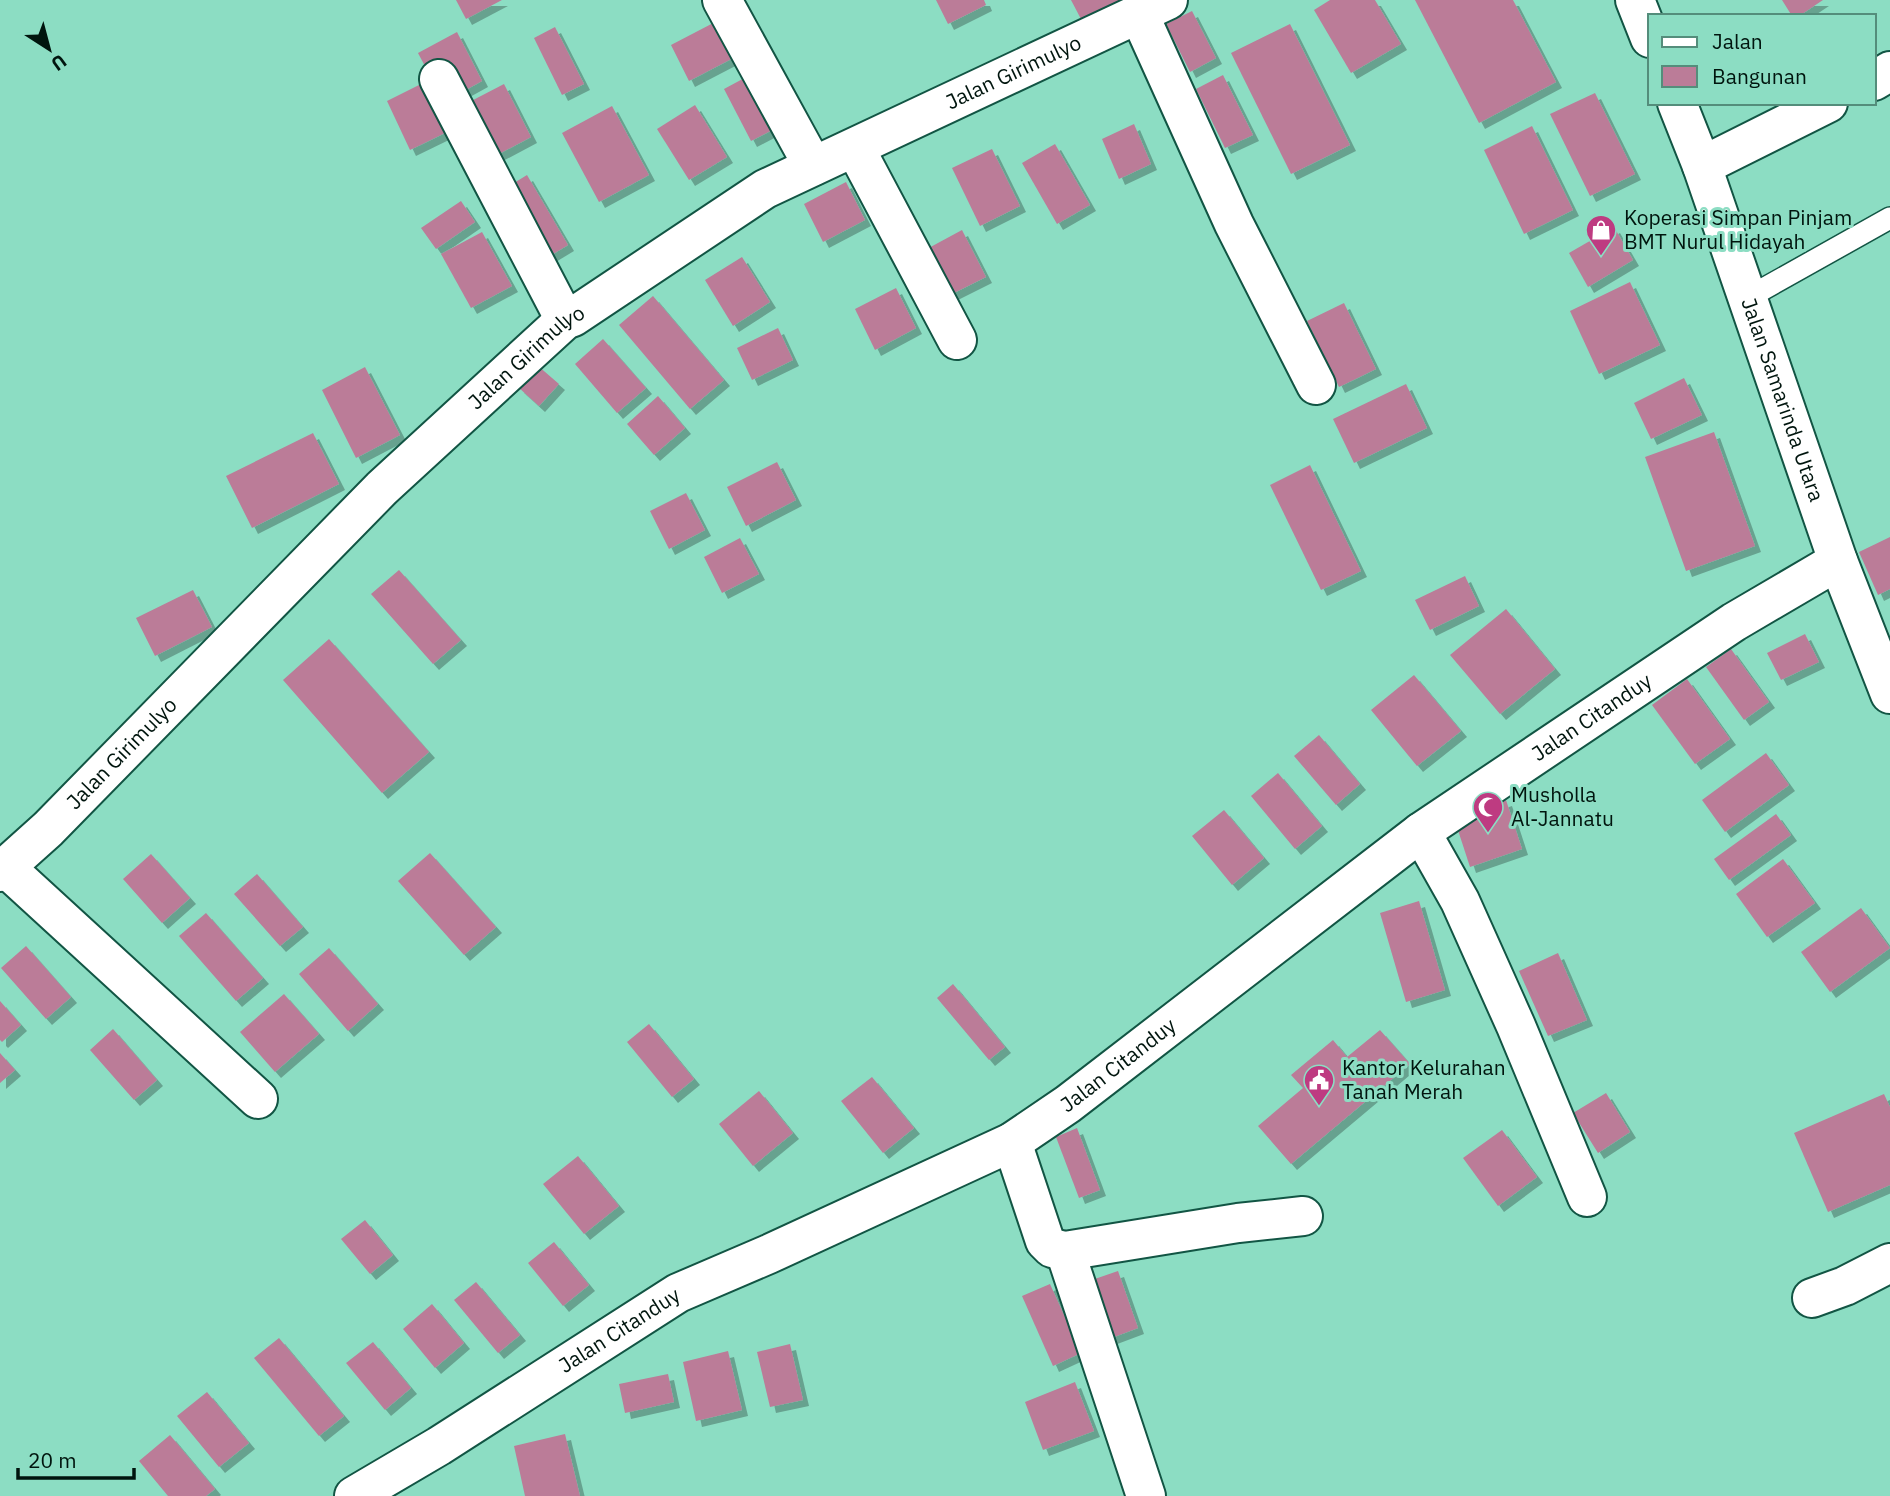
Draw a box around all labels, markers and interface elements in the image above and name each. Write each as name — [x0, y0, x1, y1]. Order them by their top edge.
north arrow — [14, 14, 84, 84]
legend — [1648, 14, 1876, 105]
text: Jalan — [1712, 27, 1763, 55]
street label: Jalan Girimulyo — [941, 28, 1085, 115]
text: U — [47, 49, 71, 76]
text: Bangunan — [1712, 62, 1807, 90]
place label: Koperasi Simpan Pinjam BMT Nurul Hidayah — [1624, 203, 1852, 255]
shop icon: Koperasi Simpan Pinjam BMT Nurul Hidayah — [1584, 213, 1618, 257]
street label: Jalan Samarinda Utara — [1735, 294, 1831, 505]
street label: Jalan Girimulyo — [462, 298, 590, 415]
street label: Jalan Citanduy — [1526, 666, 1657, 767]
street label: Jalan Girimulyo — [60, 691, 182, 815]
place label: Musholla Al-Jannatu — [1511, 780, 1614, 832]
mosque icon: Musholla Al-Jannatu — [1471, 790, 1505, 834]
street label: Jalan Citanduy — [1054, 1011, 1182, 1118]
place label: Kantor Kelurahan Tanah Merah — [1342, 1053, 1506, 1105]
public building icon: Kantor Kelurahan Tanah Merah — [1302, 1063, 1336, 1107]
street label: Jalan Citanduy — [553, 1280, 686, 1379]
scale bar — [18, 1436, 133, 1480]
text: 20 m — [28, 1446, 77, 1474]

